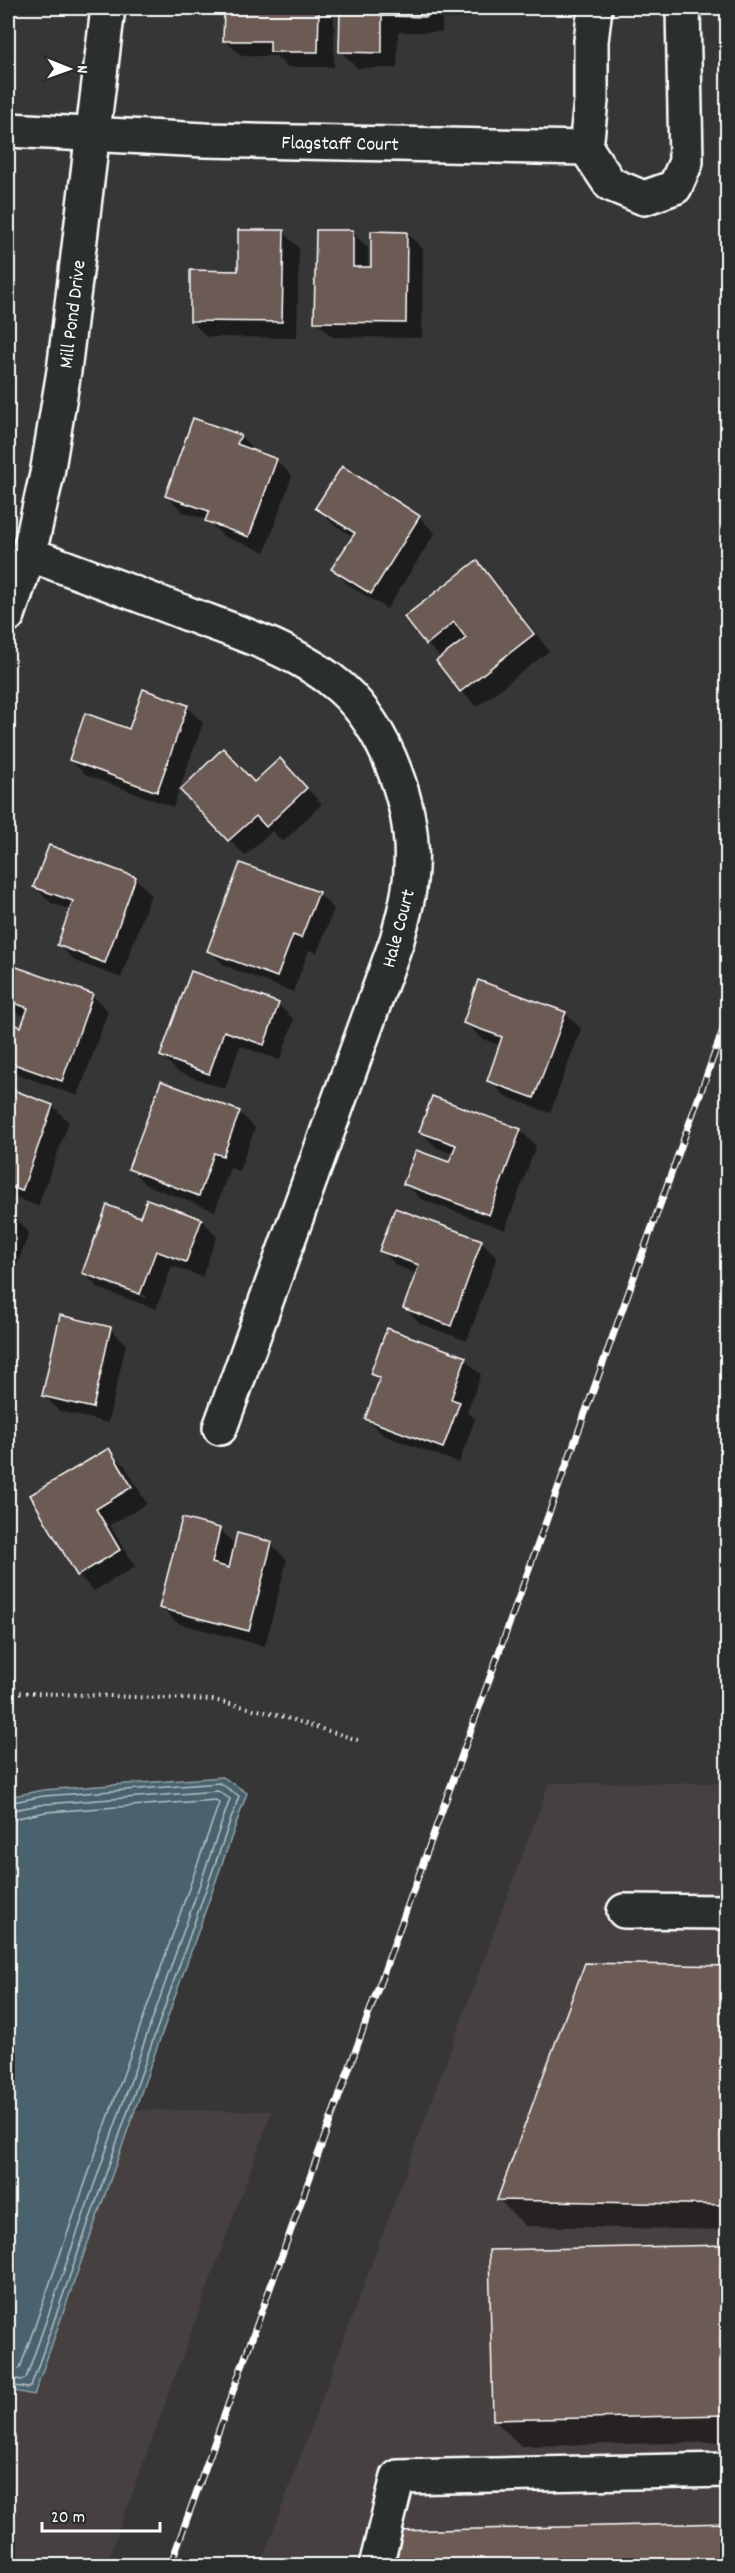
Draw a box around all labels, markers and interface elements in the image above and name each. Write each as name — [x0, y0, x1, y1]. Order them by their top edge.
north arrow — [39, 39, 99, 99]
text: N — [70, 65, 93, 73]
street label: Flagstaff Court — [281, 130, 399, 160]
street label: Mill Pond Drive — [53, 258, 95, 370]
street label: Hale Court — [376, 887, 424, 971]
scale bar — [42, 2495, 160, 2533]
text: 20 m — [51, 2506, 85, 2531]

